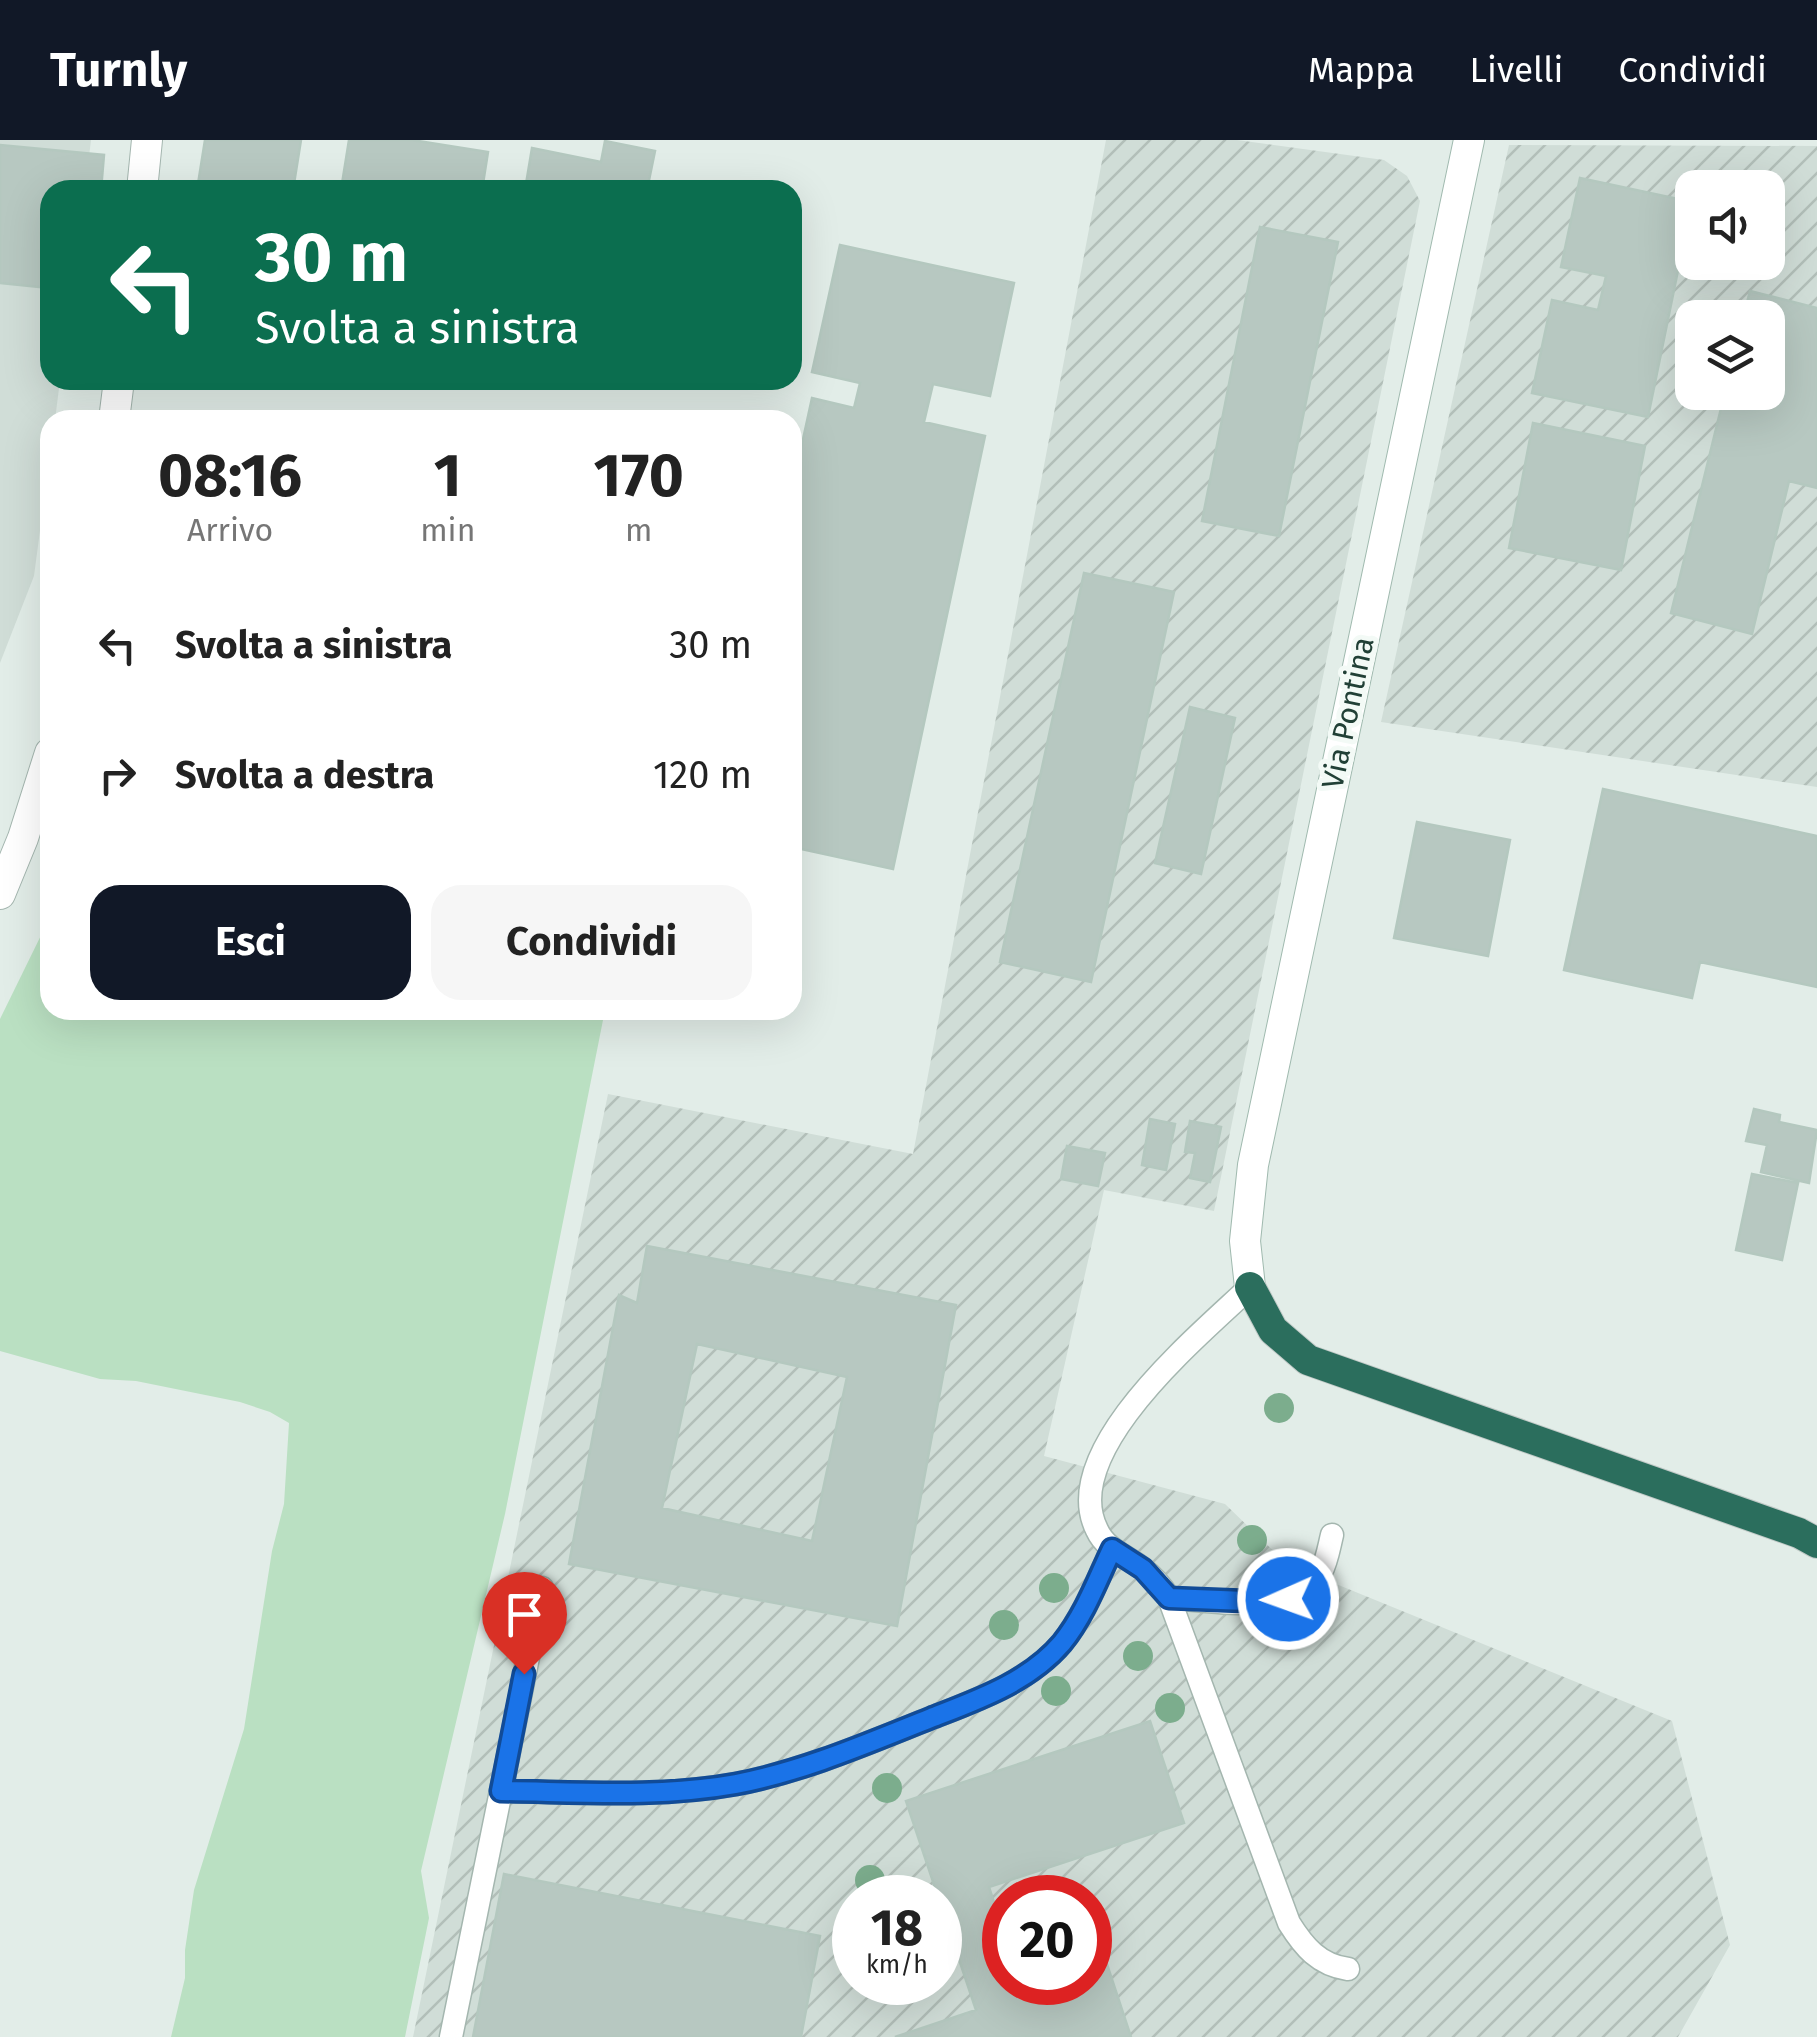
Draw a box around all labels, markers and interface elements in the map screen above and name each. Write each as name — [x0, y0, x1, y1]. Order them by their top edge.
text: Turnly — [50, 41, 187, 99]
text: Mappa — [1308, 49, 1415, 91]
text: Livelli — [1470, 49, 1563, 91]
text: Condividi — [1618, 49, 1767, 91]
map controls — [1675, 170, 1785, 410]
button: sound — [1675, 170, 1785, 280]
text: 30 m — [255, 216, 408, 300]
icon: left — [90, 220, 220, 350]
button: layers — [1675, 300, 1785, 410]
text: Svolta a sinistra — [255, 301, 580, 355]
text: 08:16 — [158, 440, 302, 512]
text: 1 — [434, 440, 462, 512]
text: 170 — [593, 440, 684, 512]
text: Arrivo — [187, 511, 273, 549]
text: min — [420, 511, 475, 549]
text: m — [625, 511, 652, 549]
icon: left — [90, 618, 145, 673]
text: Svolta a sinistra — [175, 622, 452, 668]
text: 30 m — [669, 622, 752, 668]
street label: Via Pontina — [1314, 634, 1382, 792]
icon: right — [90, 748, 145, 803]
text: Svolta a destra — [175, 752, 434, 798]
text: 120 m — [653, 752, 752, 798]
button: Esci — [90, 885, 411, 1000]
button: Condividi — [431, 885, 752, 1000]
position arrow — [1236, 1547, 1340, 1651]
pin — [482, 1572, 567, 1675]
icon: arrive — [497, 1587, 552, 1642]
speed limit sign: 20 — [982, 1875, 1112, 2005]
text: 18 — [871, 1898, 923, 1958]
text: km/h — [866, 1950, 928, 1980]

